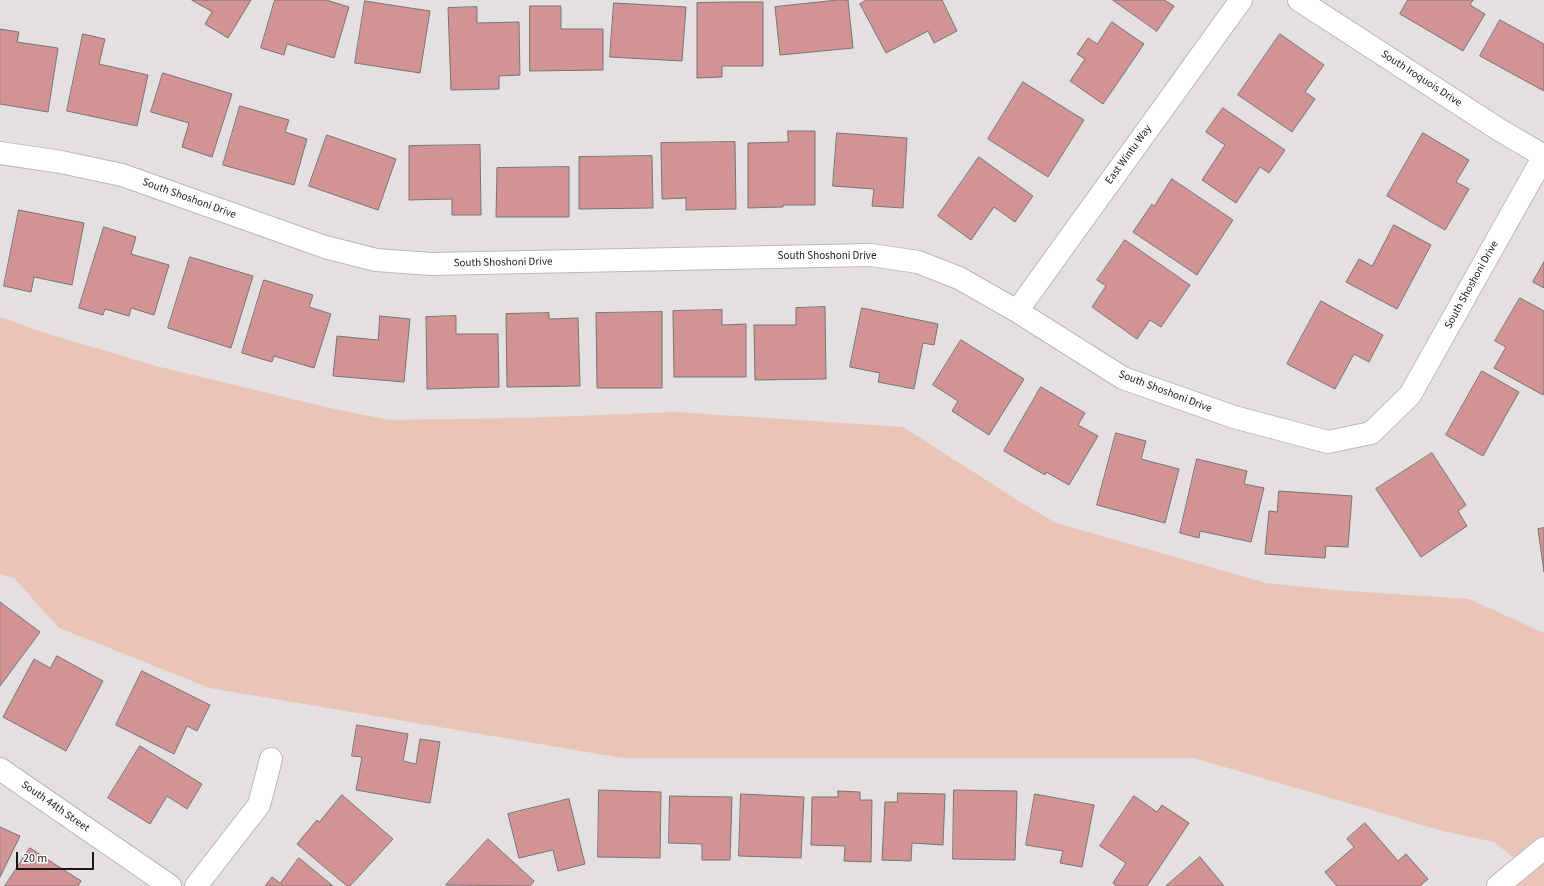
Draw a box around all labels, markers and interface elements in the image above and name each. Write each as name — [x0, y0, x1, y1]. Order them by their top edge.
street label: South Iroquois Drive — [1378, 48, 1464, 110]
street label: East Wintu Way — [1103, 123, 1155, 187]
street label: South Shoshoni Drive — [140, 176, 238, 222]
street label: South Shoshoni Drive — [1442, 239, 1502, 331]
street label: South Shoshoni Drive — [778, 250, 876, 264]
street label: South Shoshoni Drive — [453, 256, 553, 270]
street label: South Shoshoni Drive — [1116, 368, 1214, 416]
street label: South 44th Street — [18, 779, 92, 835]
scale bar — [18, 844, 96, 870]
text: 20 m — [23, 850, 47, 867]

